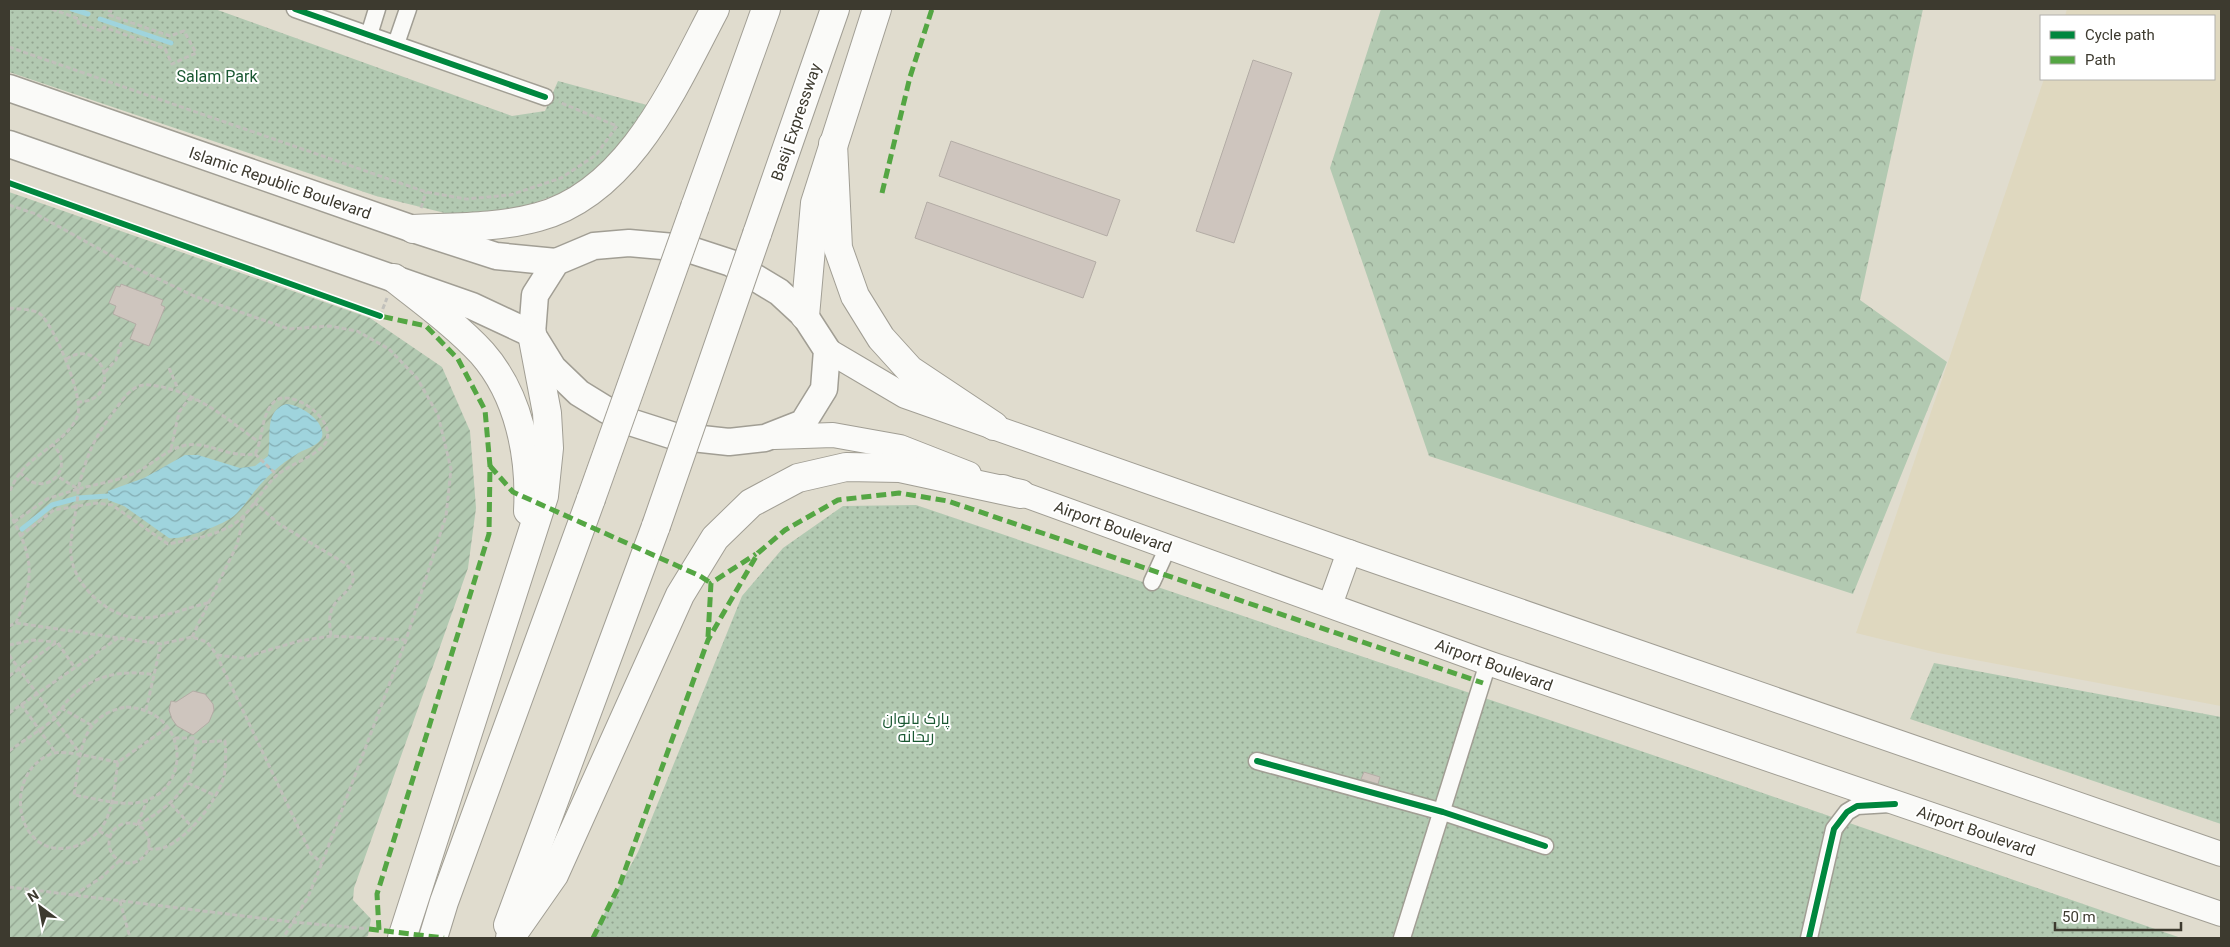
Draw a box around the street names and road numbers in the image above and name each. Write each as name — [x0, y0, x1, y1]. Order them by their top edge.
street label: Basij Expressway — [767, 60, 825, 183]
street label: Islamic Republic Boulevard — [186, 143, 374, 223]
street label: Airport Boulevard — [1052, 497, 1174, 557]
street label: Airport Boulevard — [1433, 635, 1555, 695]
street label: Airport Boulevard — [1914, 802, 2038, 860]

